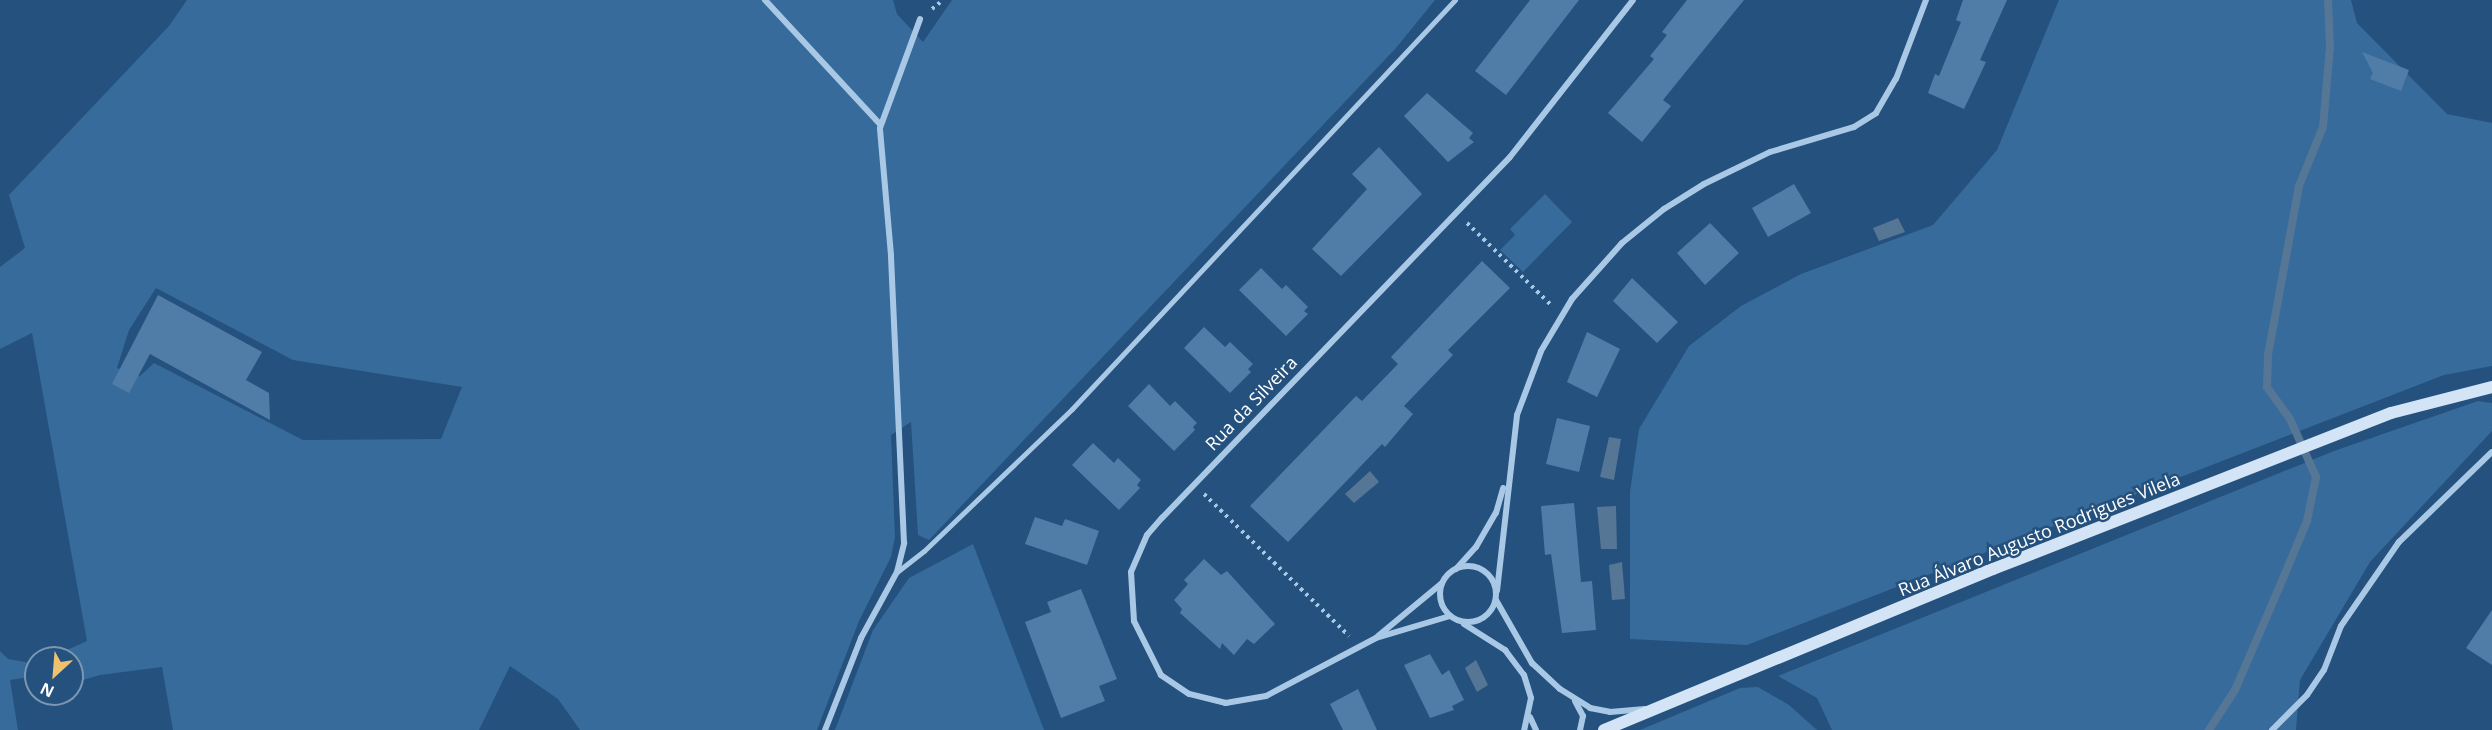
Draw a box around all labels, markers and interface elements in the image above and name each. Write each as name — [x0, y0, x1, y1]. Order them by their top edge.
street label: Rua da Silveira — [1201, 351, 1301, 455]
street label: Rua Álvaro Augusto Rodrigues Vilela — [1895, 467, 2183, 601]
north arrow — [24, 646, 84, 706]
text: N — [36, 678, 58, 703]

